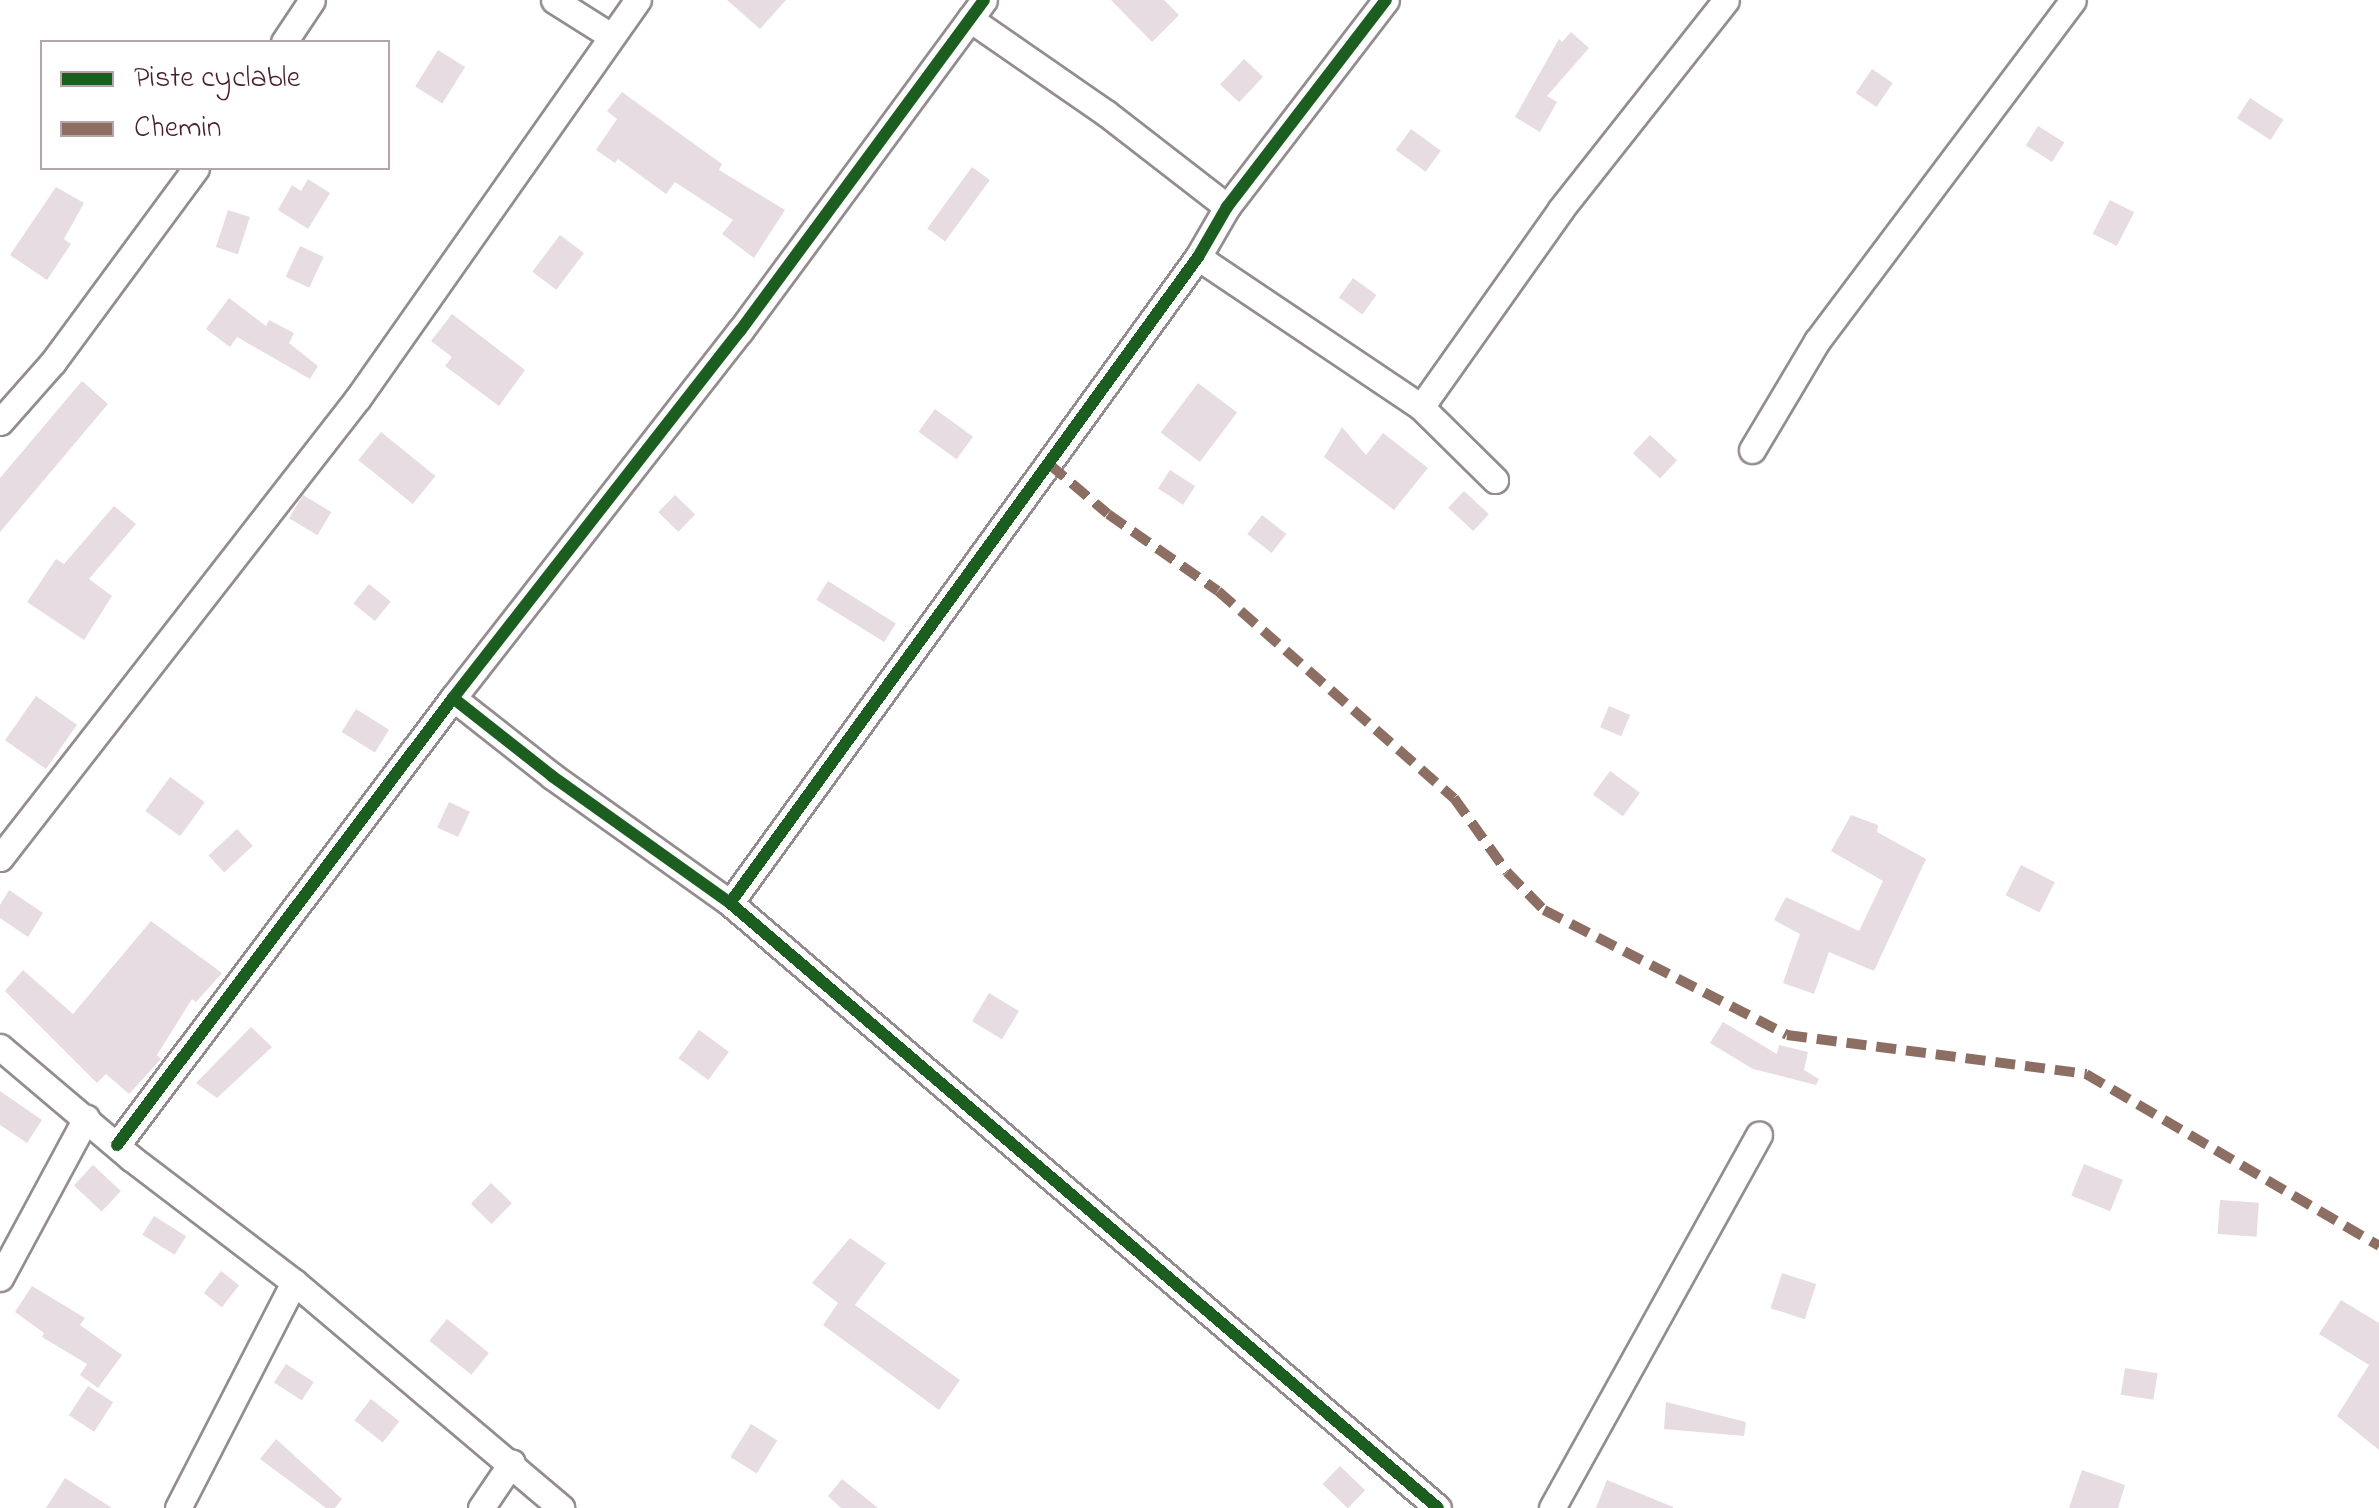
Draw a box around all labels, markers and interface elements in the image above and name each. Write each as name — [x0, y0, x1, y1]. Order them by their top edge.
legend — [40, 40, 390, 170]
text: Piste cyclable — [134, 57, 300, 101]
text: Chemin — [134, 107, 222, 151]

